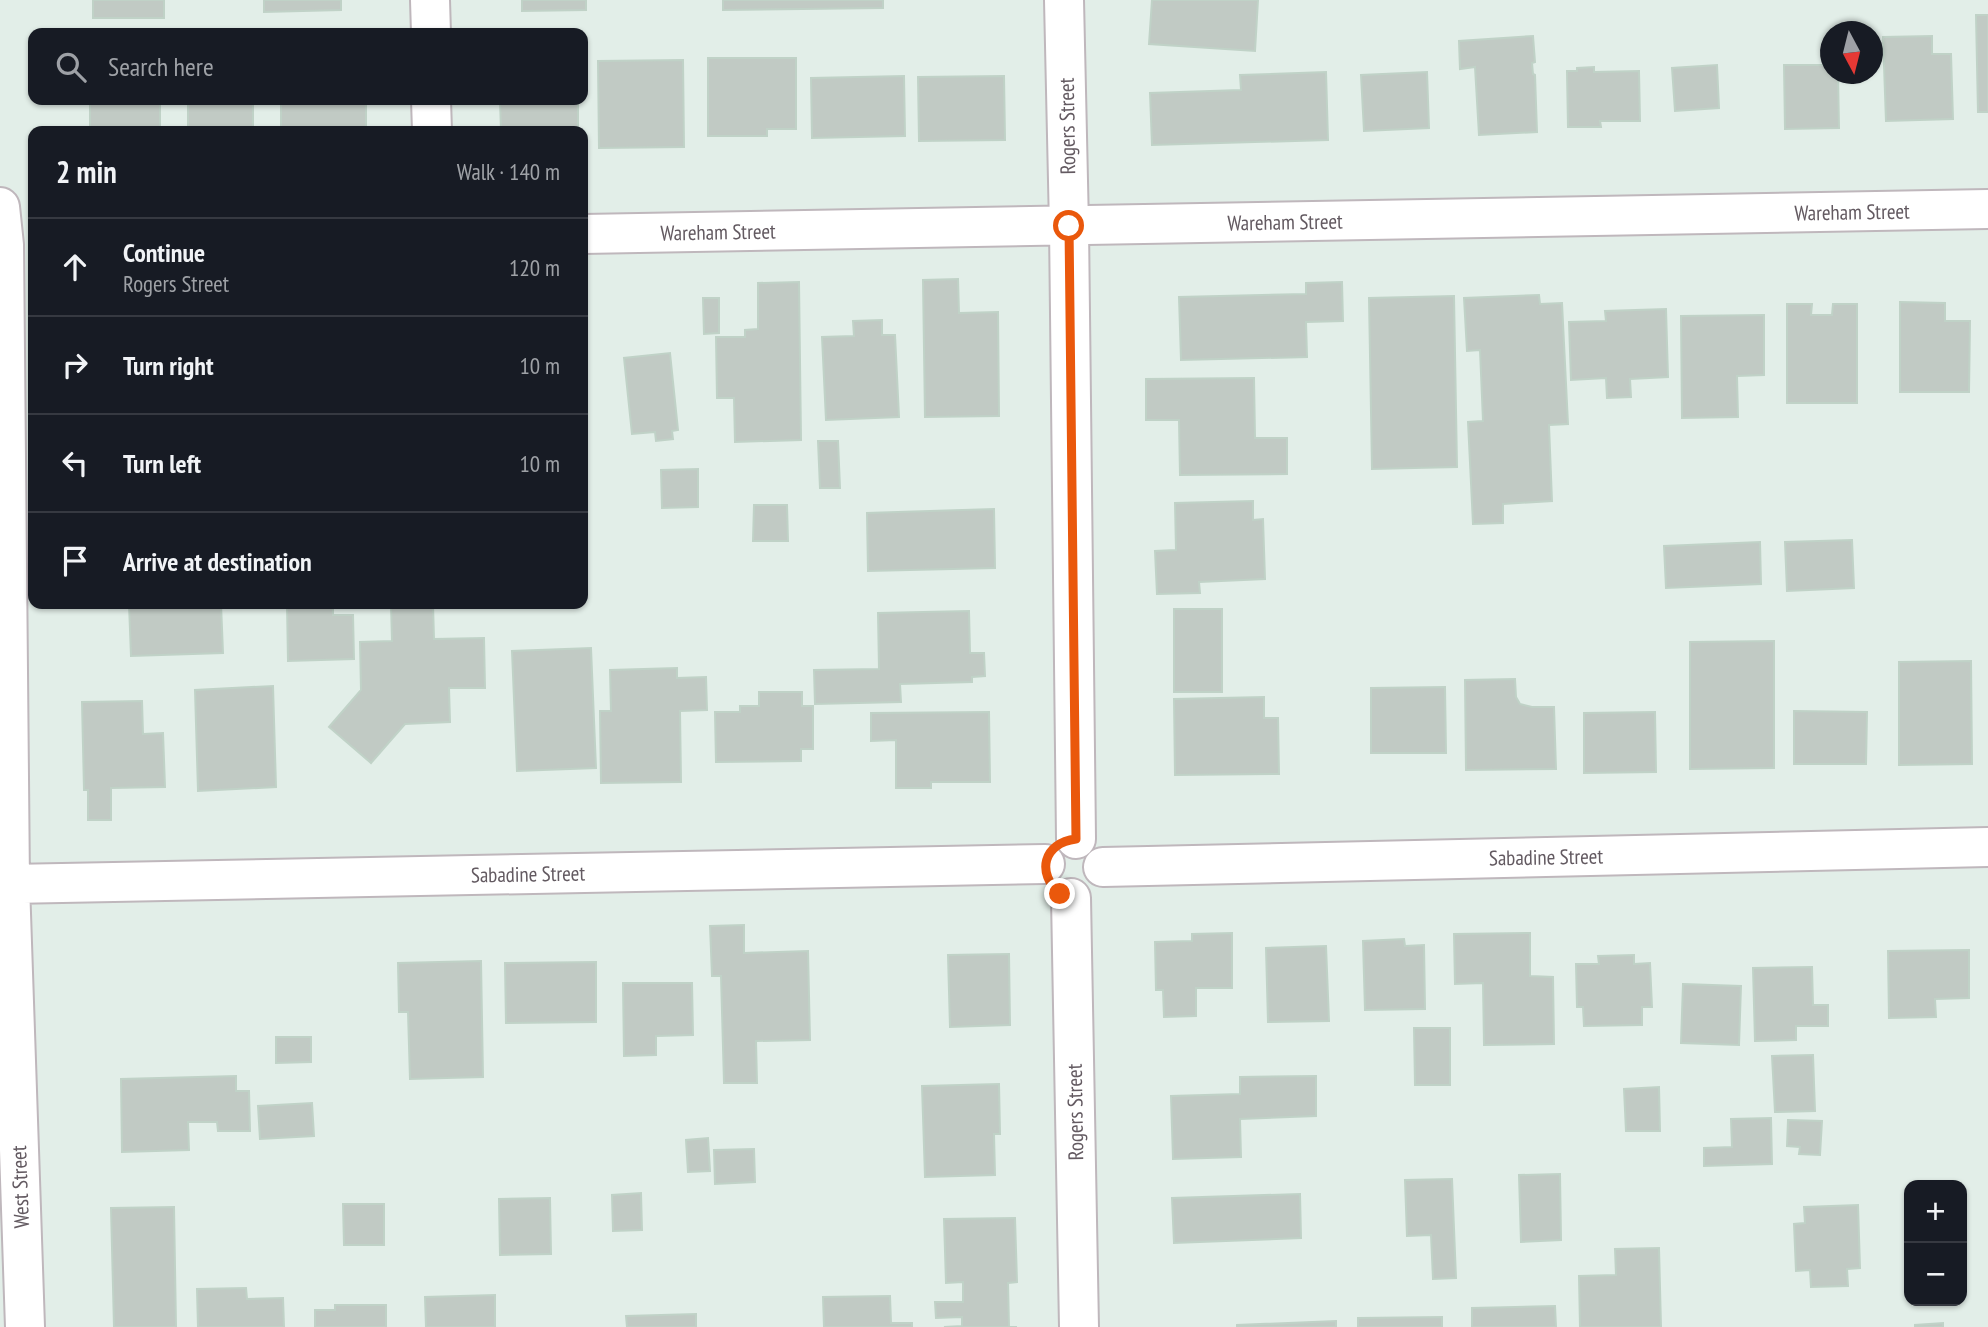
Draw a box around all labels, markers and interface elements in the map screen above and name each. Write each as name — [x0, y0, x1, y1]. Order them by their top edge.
north arrow — [1820, 21, 1883, 84]
search box — [28, 28, 588, 105]
icon: search — [52, 48, 90, 86]
text: Search here — [108, 50, 214, 83]
street label: Rogers Street — [1053, 77, 1081, 175]
text: 2 min — [56, 152, 117, 191]
text: Walk · 140 m — [457, 157, 560, 186]
street label: Wareham Street — [1794, 197, 1910, 227]
street label: Wareham Street — [1227, 207, 1343, 237]
route start — [1053, 210, 1084, 241]
street label: Wareham Street — [660, 217, 776, 247]
text: Continue — [123, 236, 205, 269]
icon: ahead — [56, 248, 94, 286]
text: 120 m — [509, 253, 560, 282]
text: Rogers Street — [123, 269, 229, 298]
icon: right — [56, 346, 94, 384]
text: Turn right — [123, 349, 214, 382]
text: 10 m — [519, 351, 560, 380]
icon: left — [56, 444, 94, 482]
text: Turn left — [123, 447, 201, 480]
text: 10 m — [519, 449, 560, 478]
icon: arrive — [56, 542, 94, 580]
text: Arrive at destination — [123, 545, 312, 578]
street label: Sabadine Street — [1489, 843, 1604, 871]
street label: Sabadine Street — [471, 860, 586, 888]
route end — [1044, 878, 1075, 909]
street label: Rogers Street — [1061, 1063, 1089, 1161]
street label: West Street — [5, 1145, 35, 1229]
map controls — [1904, 1180, 1967, 1306]
button: + — [1904, 1180, 1967, 1243]
button: − — [1904, 1243, 1967, 1306]

